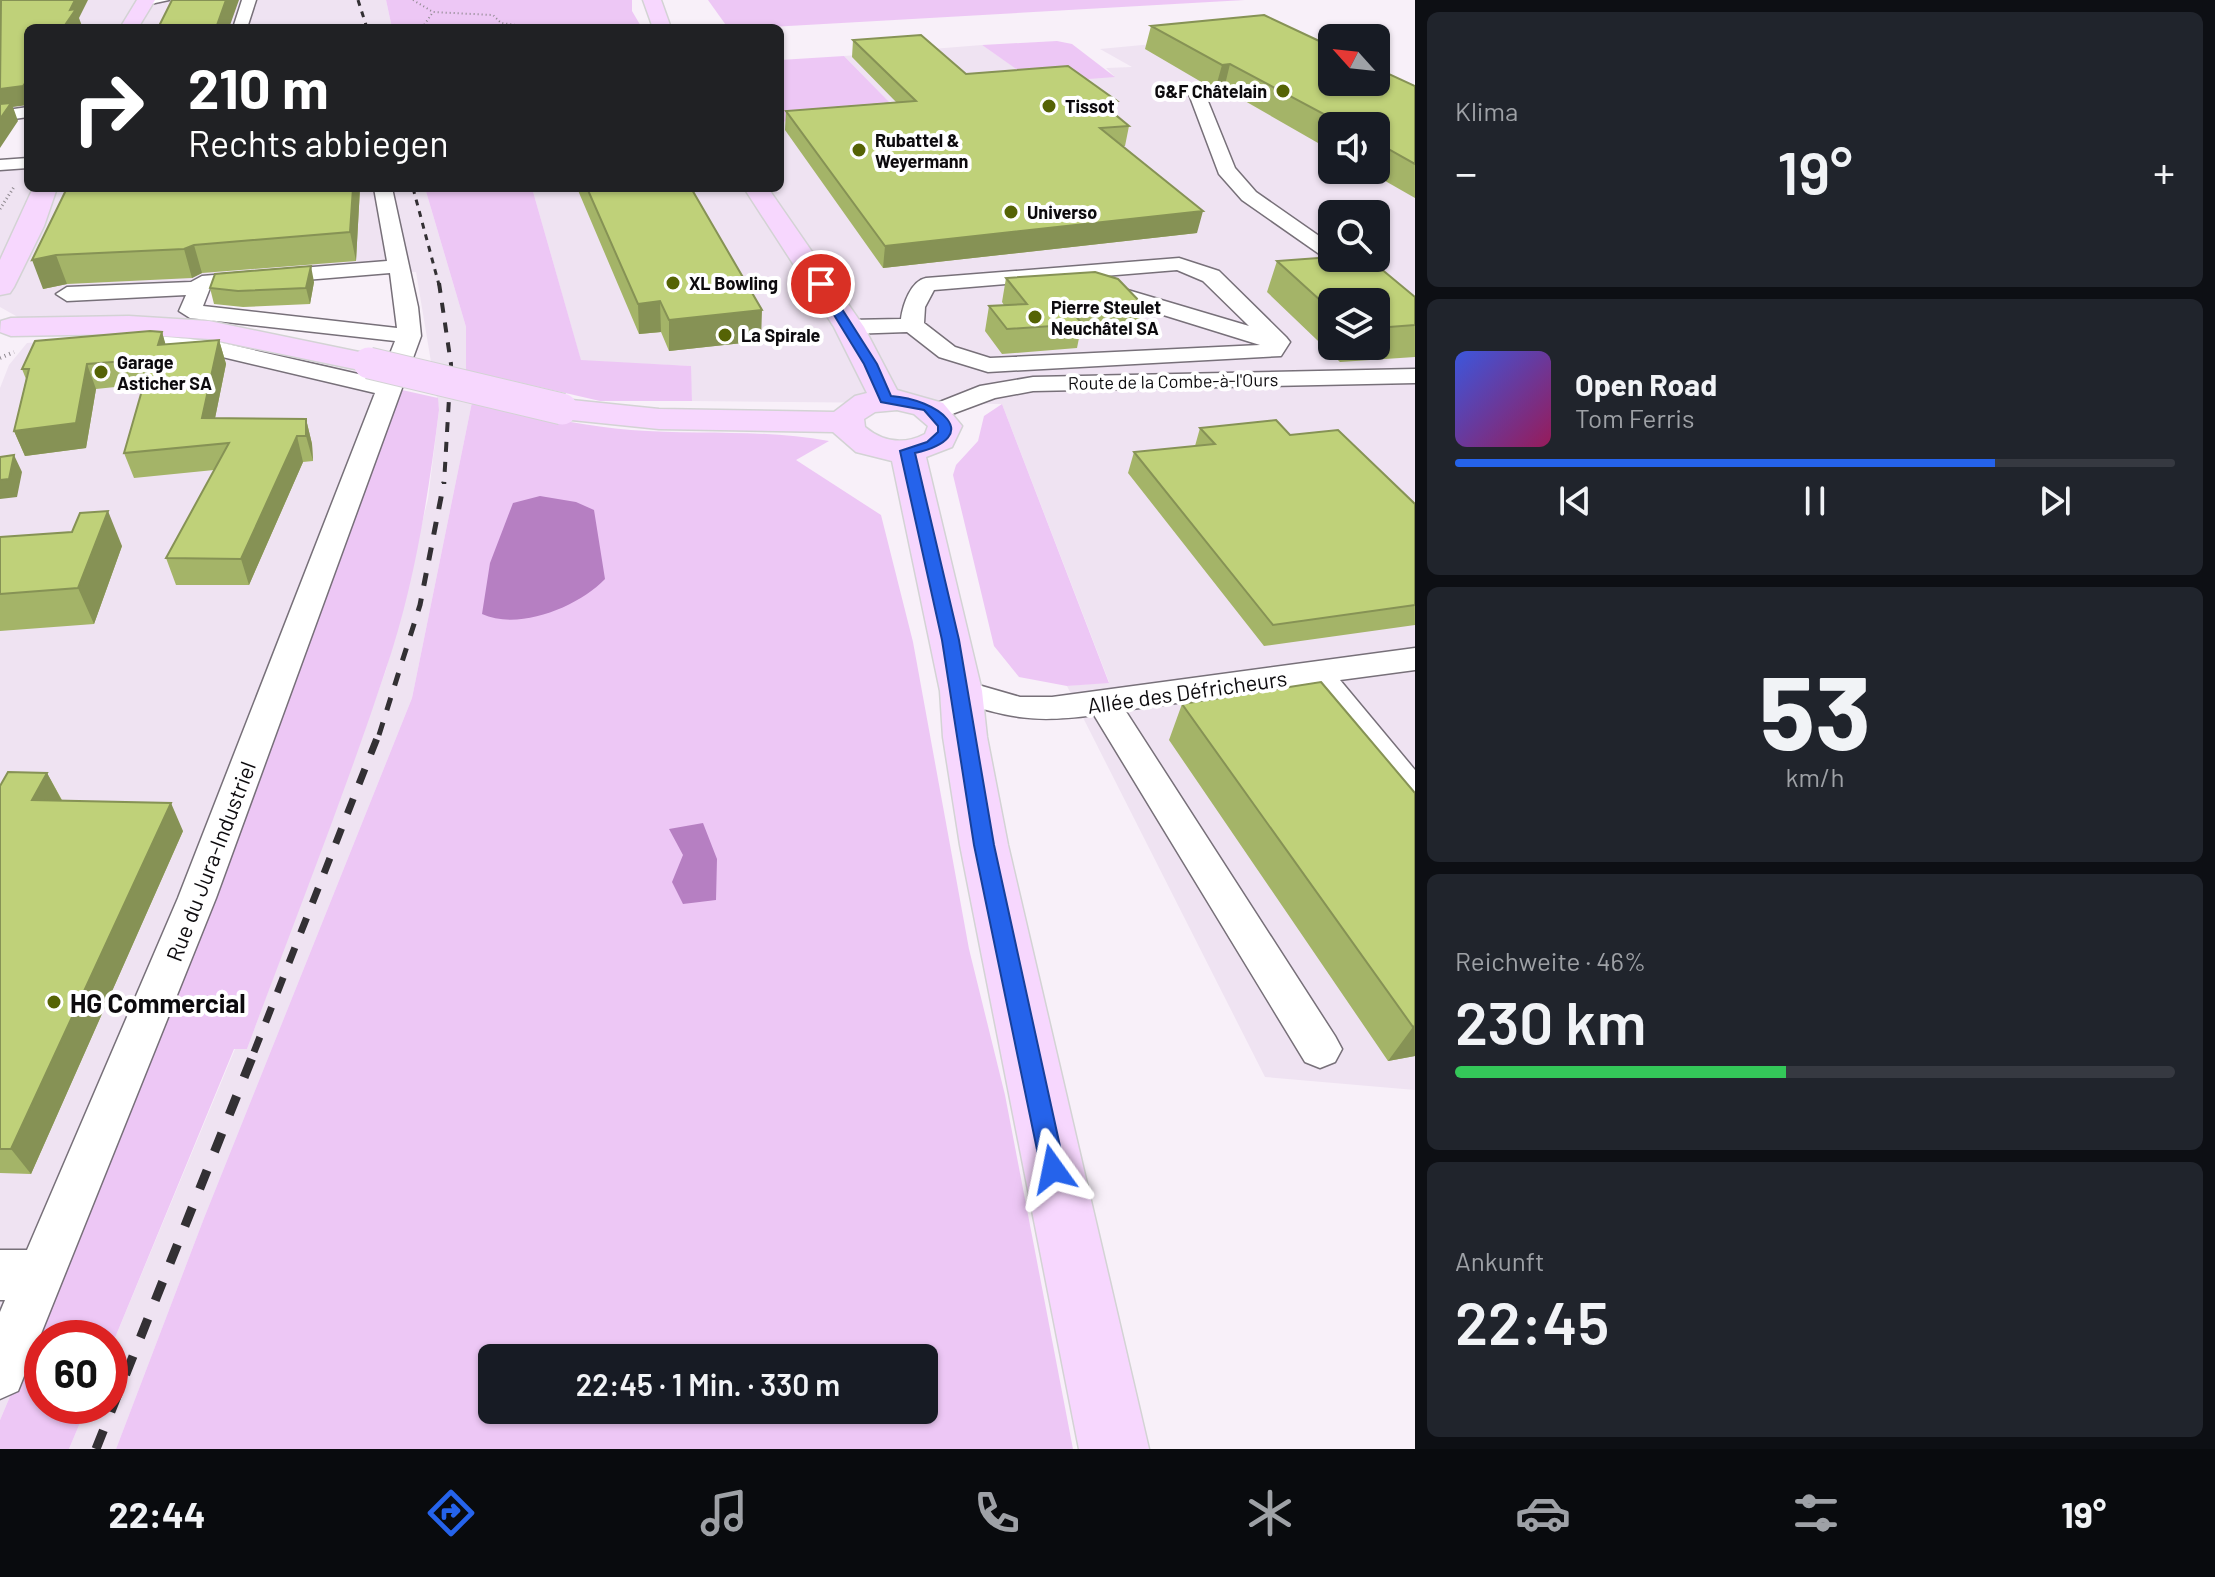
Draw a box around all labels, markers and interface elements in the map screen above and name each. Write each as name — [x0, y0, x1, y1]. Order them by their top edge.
north arrow — [1318, 24, 1390, 96]
map controls — [1318, 24, 1390, 360]
text: 210 m — [188, 53, 329, 120]
icon: right — [56, 56, 160, 160]
place label: G&F Châtelain — [1154, 80, 1267, 102]
marker: G&F Châtelain — [1274, 82, 1292, 100]
place label: Tissot — [1065, 95, 1115, 117]
text: Klima — [1455, 95, 1518, 126]
marker: Tissot — [1040, 97, 1058, 115]
button: sound — [1318, 112, 1390, 184]
text: Rechts abbiegen — [188, 121, 449, 164]
place label: Rubattel & Weyermann — [875, 129, 968, 172]
text: 19° — [1777, 135, 1853, 207]
marker: Rubattel & Weyermann — [850, 141, 868, 159]
text: − — [1455, 145, 1477, 198]
text: + — [2153, 145, 2175, 198]
button: search — [1318, 200, 1390, 272]
place label: Universo — [1027, 201, 1097, 223]
marker: Universo — [1002, 203, 1020, 221]
pin — [787, 250, 855, 318]
icon: arrive — [799, 262, 843, 306]
place label: XL Bowling — [689, 272, 778, 294]
marker: XL Bowling — [664, 274, 682, 292]
button: layers — [1318, 288, 1390, 360]
place label: Pierre Steulet Neuchâtel SA — [1051, 296, 1161, 339]
marker: Pierre Steulet Neuchâtel SA — [1026, 308, 1044, 326]
place label: La Spirale — [741, 324, 821, 346]
marker: La Spirale — [716, 326, 734, 344]
place label: Garage Asticher SA — [117, 351, 212, 394]
marker: Garage Asticher SA — [92, 363, 110, 381]
text: Open Road — [1575, 366, 1717, 402]
street label: Route de la Combe-à-l'Ours — [1068, 368, 1278, 394]
text: Tom Ferris — [1575, 402, 1695, 433]
icon: previous — [1553, 479, 1597, 523]
icon: pause — [1793, 479, 1837, 523]
icon: next — [2033, 479, 2077, 523]
text: 53 — [1759, 646, 1871, 771]
street label: Allée des Défricheurs — [1085, 664, 1289, 718]
street label: Rue du Jura-Industriel — [160, 757, 260, 965]
text: km/h — [1786, 761, 1844, 792]
text: Reichweite · 46% — [1455, 945, 1646, 976]
text: 230 km — [1455, 985, 1646, 1057]
place label: HG Commercial — [70, 987, 246, 1018]
marker: HG Commercial — [45, 993, 63, 1011]
position arrow — [1011, 1127, 1095, 1211]
text: Ankunft — [1455, 1245, 1544, 1276]
text: 22:45 — [1455, 1285, 1609, 1357]
speed limit sign: 60 — [24, 1320, 128, 1424]
text: 22:45 · 1 Min. · 330 m — [576, 1366, 840, 1402]
icon: directions — [423, 1485, 479, 1541]
icon: music — [696, 1485, 752, 1541]
icon: phone — [969, 1485, 1025, 1541]
icon: climate — [1242, 1485, 1298, 1541]
icon: car — [1515, 1485, 1571, 1541]
icon: filters — [1788, 1485, 1844, 1541]
text: 22:44 — [109, 1492, 206, 1535]
text: 19° — [2061, 1492, 2106, 1535]

